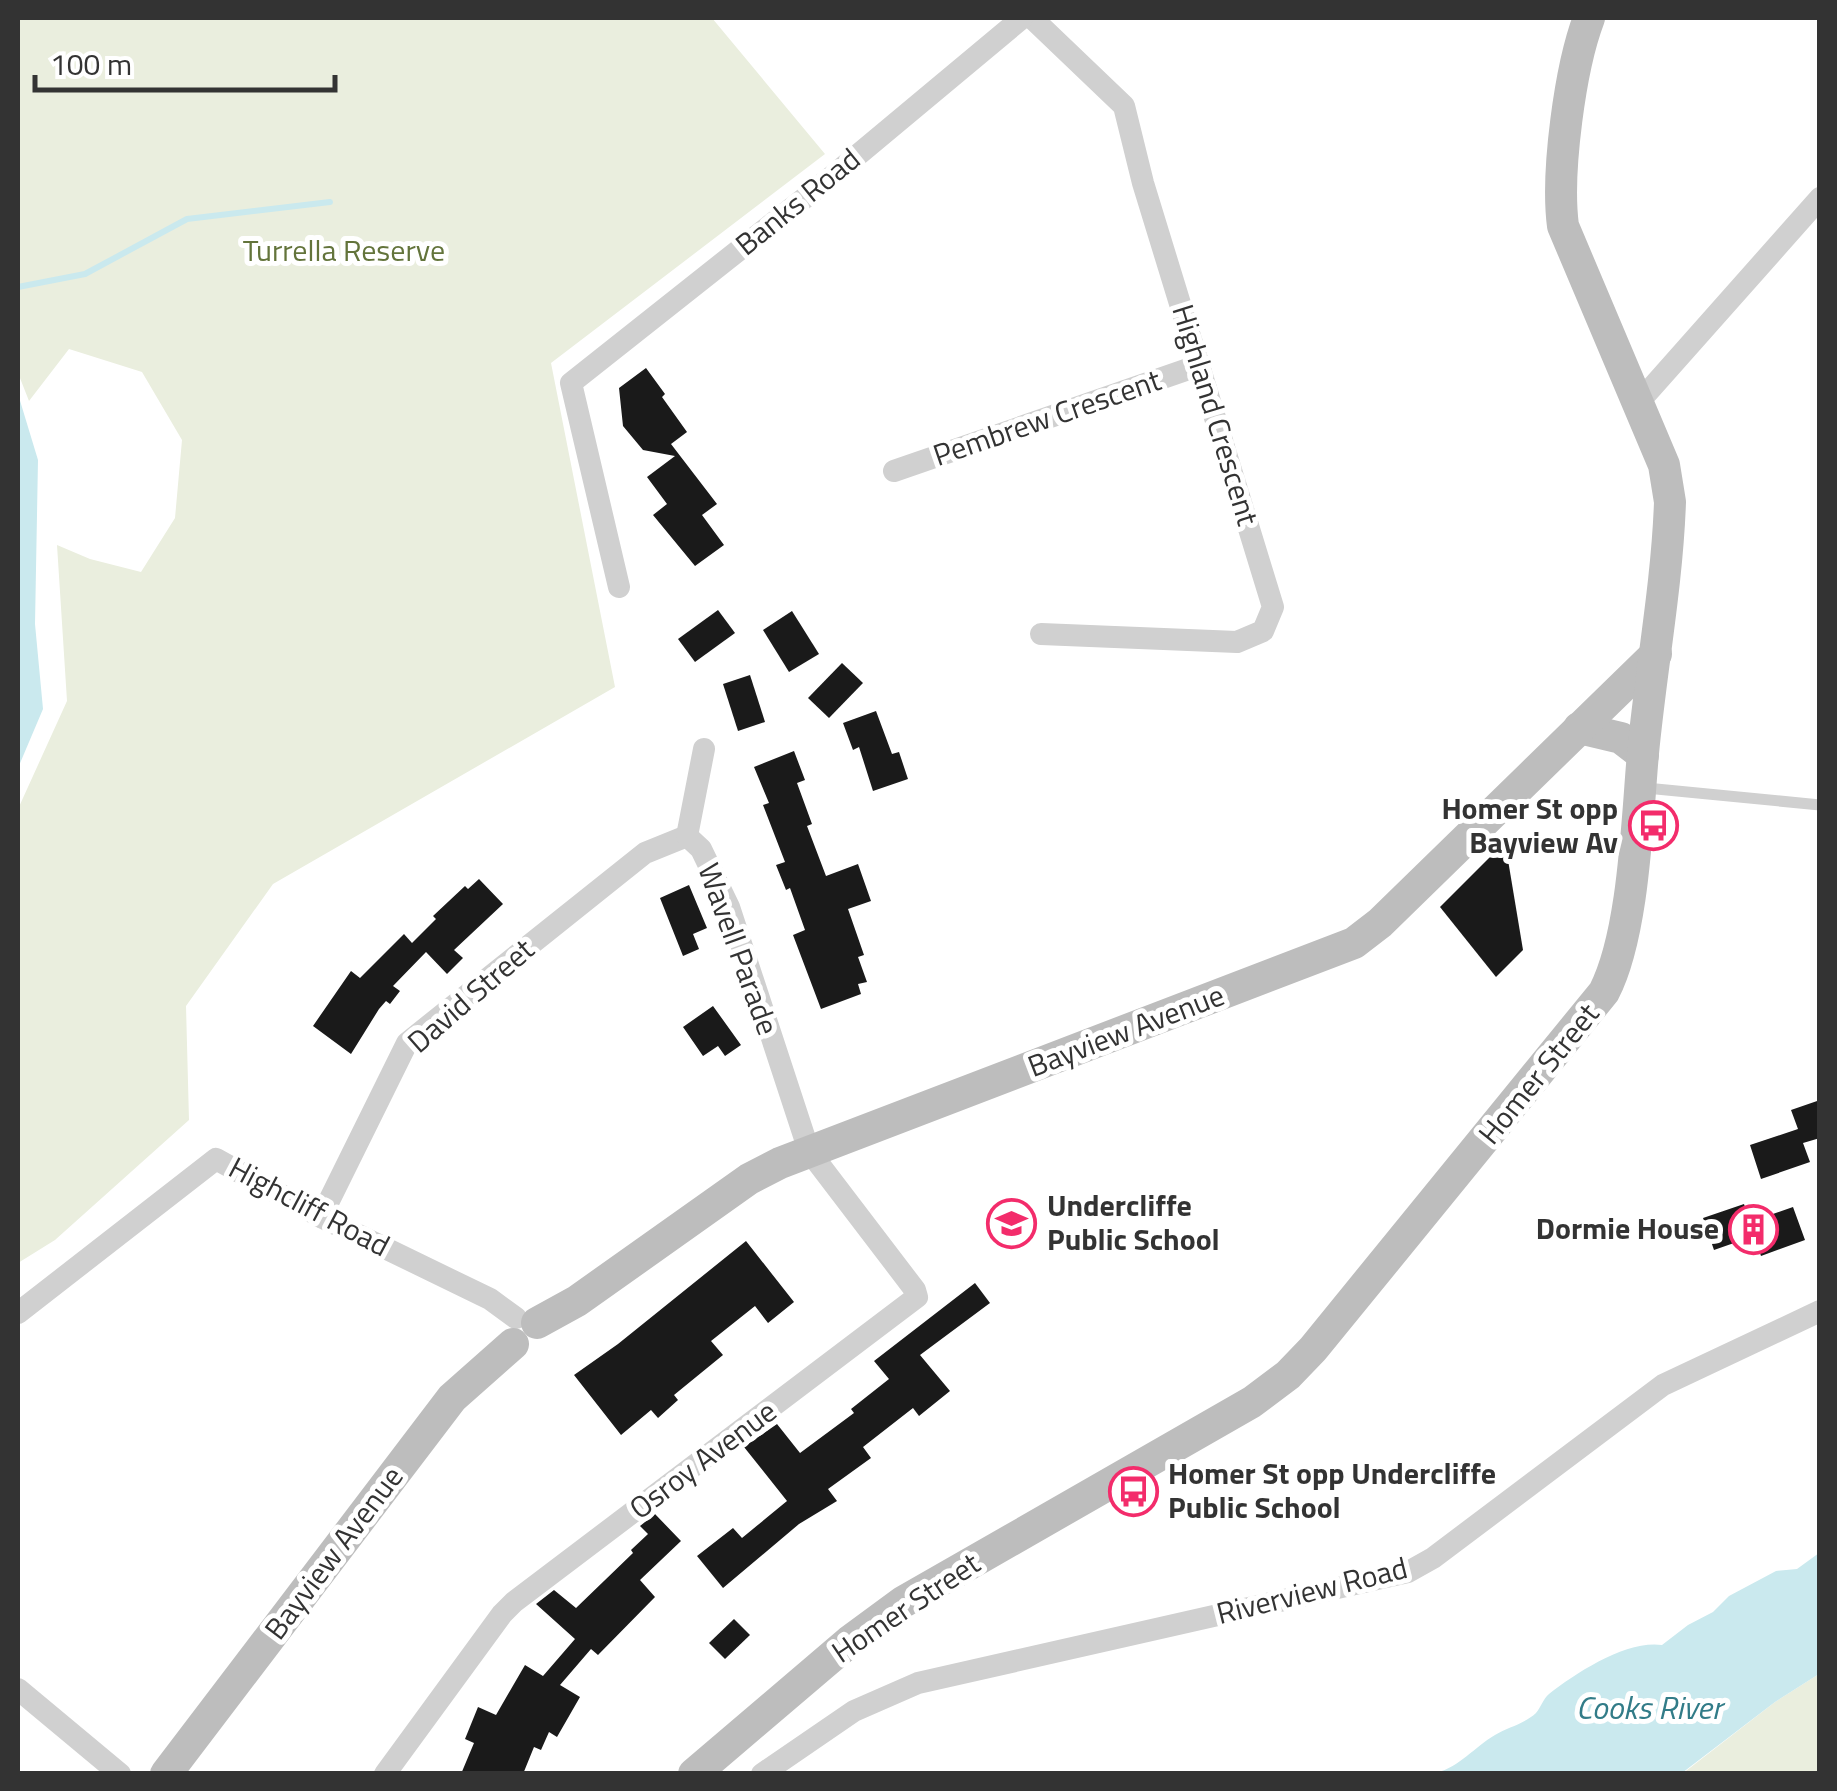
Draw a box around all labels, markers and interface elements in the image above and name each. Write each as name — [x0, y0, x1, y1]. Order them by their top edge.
scale bar — [35, 30, 335, 92]
text: 100 m — [50, 41, 132, 87]
street label: Banks Road — [725, 136, 870, 266]
park label: Turrella Reserve — [243, 227, 445, 273]
street label: Highland Crescent — [1161, 299, 1272, 531]
street label: Pembrew Crescent — [927, 356, 1167, 478]
place label: Homer St opp Bayview Av — [1441, 785, 1618, 865]
bus stop icon: Homer St opp Bayview Av — [1627, 800, 1679, 852]
street label: Wavell Parade — [687, 856, 791, 1041]
street label: David Street — [397, 927, 544, 1063]
street label: Bayview Avenue — [1021, 971, 1231, 1089]
street label: Homer Street — [1467, 992, 1610, 1154]
street label: Highcliff Road — [221, 1144, 398, 1268]
place label: Undercliffe Public School — [1047, 1182, 1220, 1262]
school or university icon: Undercliffe Public School — [986, 1197, 1038, 1249]
building icon: Dormie House — [1728, 1203, 1780, 1255]
place label: Dormie House — [1536, 1205, 1719, 1251]
street label: Osroy Avenue — [619, 1388, 786, 1530]
place label: Homer St opp Undercliffe Public School — [1168, 1450, 1496, 1530]
street label: Bayview Avenue — [252, 1456, 414, 1649]
bus stop icon: Homer St opp Undercliffe Public School — [1107, 1465, 1159, 1517]
street label: Homer Street — [822, 1540, 989, 1674]
street label: Riverview Road — [1212, 1544, 1412, 1636]
water label: Cooks River — [1576, 1683, 1726, 1731]

